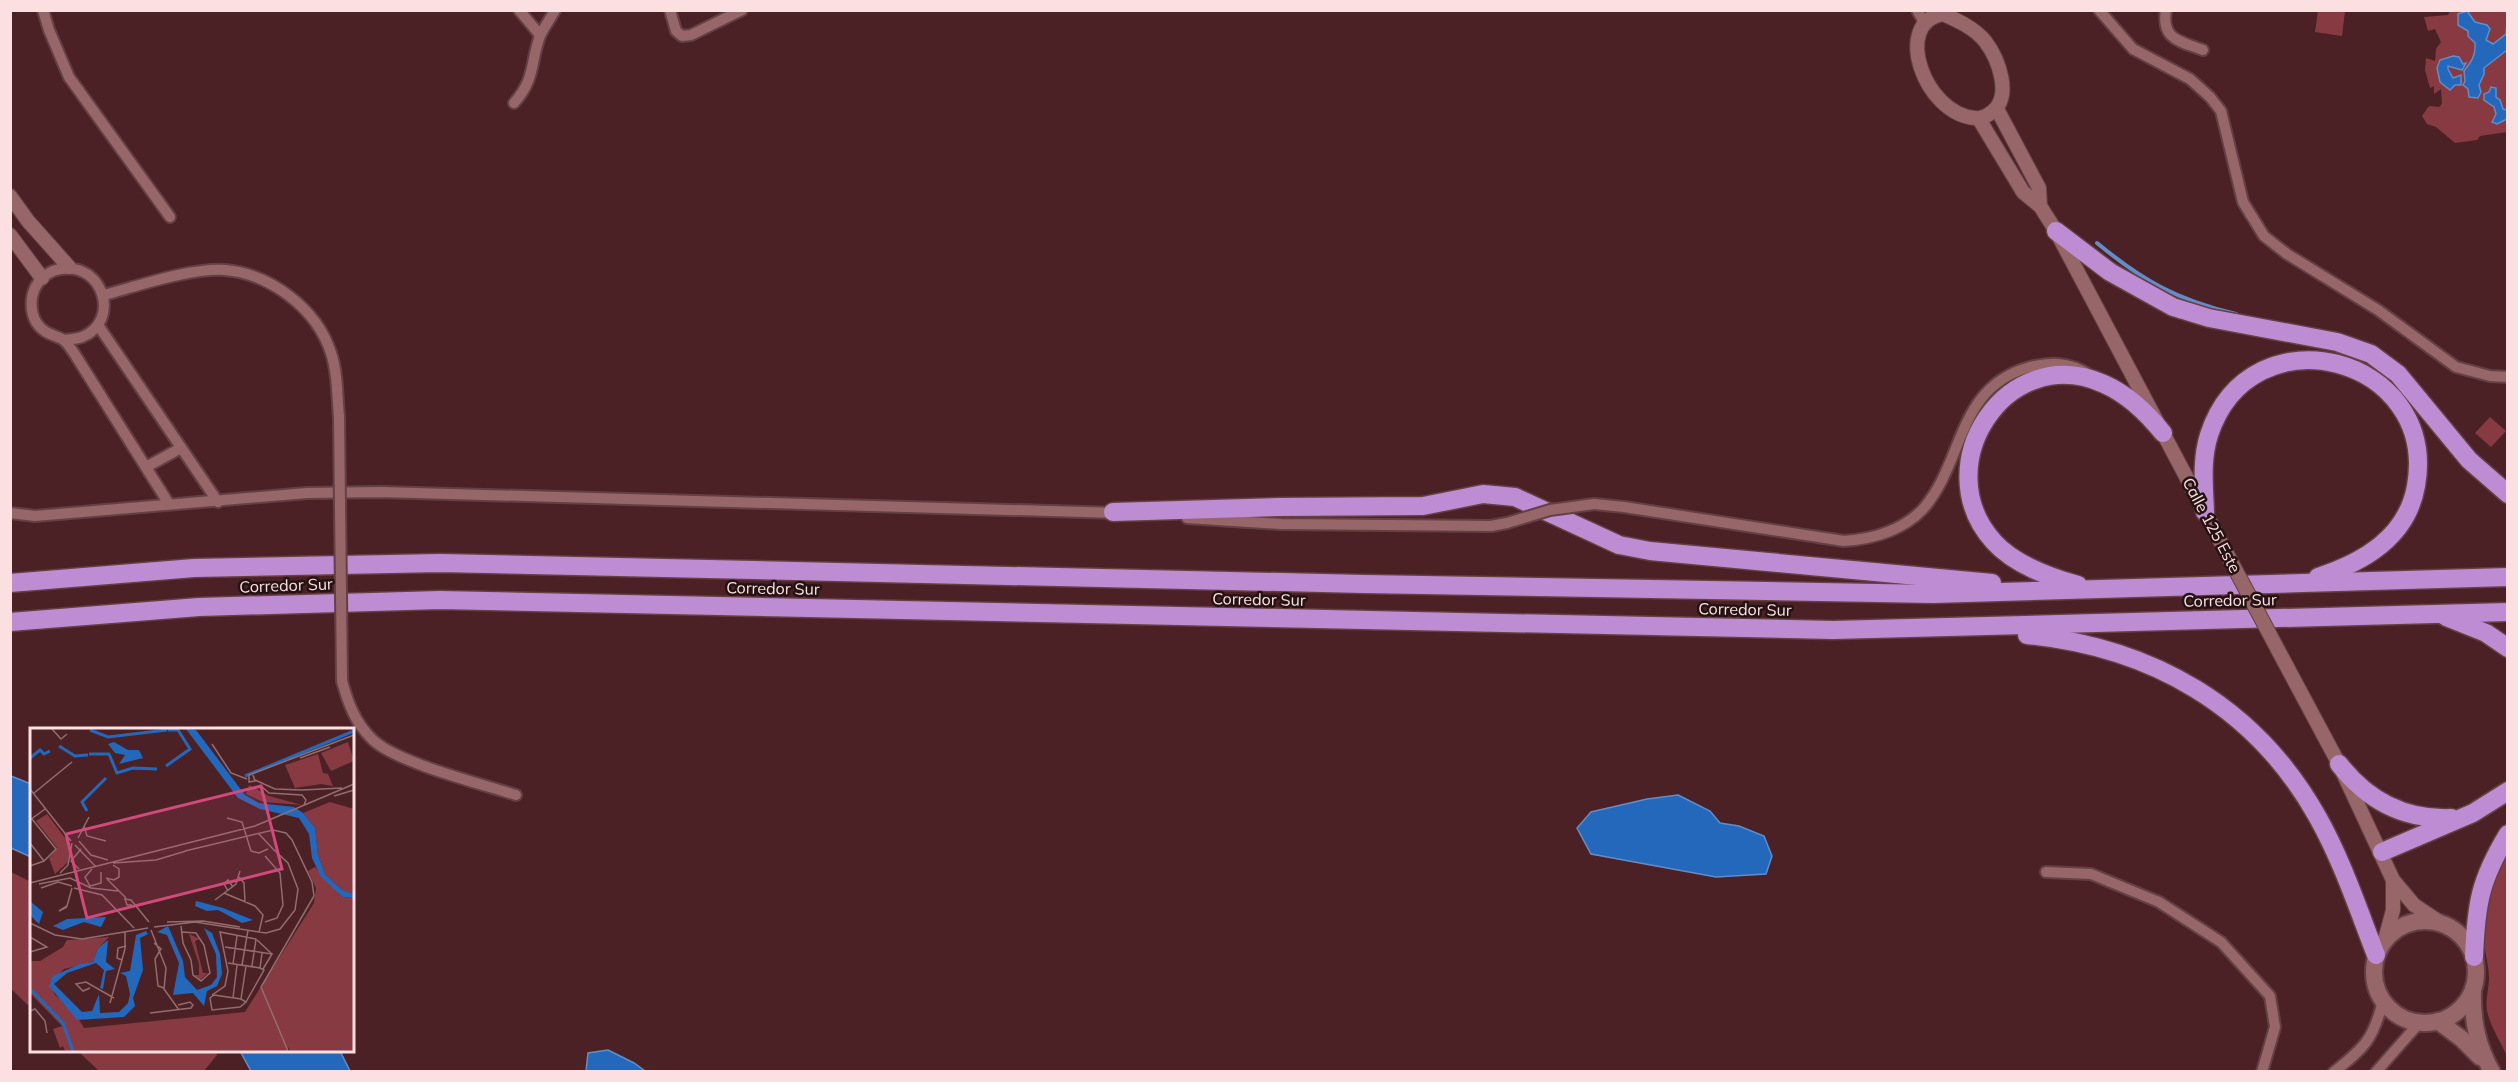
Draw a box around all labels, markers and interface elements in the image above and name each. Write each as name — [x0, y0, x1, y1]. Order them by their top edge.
street label: Calle 125 Este — [2178, 474, 2246, 576]
street label: Corredor Sur — [239, 573, 333, 597]
street label: Corredor Sur — [726, 577, 820, 599]
street label: Corredor Sur — [1212, 588, 1306, 610]
street label: Corredor Sur — [2183, 589, 2277, 611]
street label: Corredor Sur — [1698, 598, 1792, 620]
inset map — [30, 728, 354, 1052]

